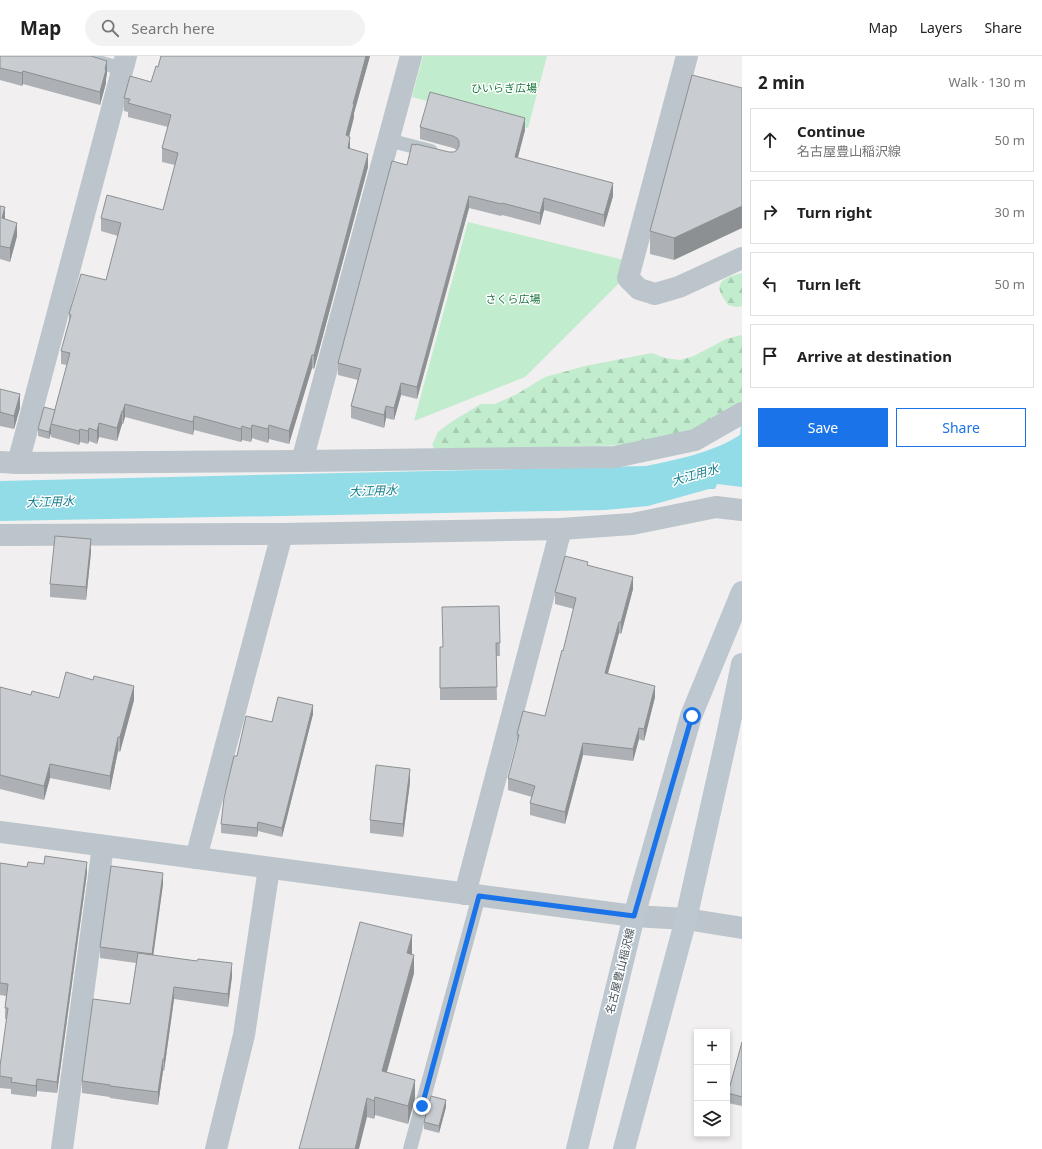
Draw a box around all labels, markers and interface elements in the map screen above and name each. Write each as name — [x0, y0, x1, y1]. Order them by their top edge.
search box — [85, 10, 365, 46]
text: Map — [20, 15, 61, 41]
icon: search — [99, 17, 121, 39]
text: Search here — [131, 18, 215, 38]
text: Map — [869, 18, 898, 37]
text: Layers — [920, 18, 962, 37]
text: Share — [984, 18, 1022, 37]
text: 2 min — [758, 71, 805, 94]
text: Walk · 130 m — [948, 73, 1026, 91]
park label: ひいらぎ広場 — [471, 80, 537, 95]
text: Continue — [797, 121, 865, 141]
icon: ahead — [759, 129, 781, 151]
text: 50 m — [995, 131, 1025, 149]
text: 名古屋豊山稲沢線 — [797, 142, 901, 160]
icon: right — [759, 201, 781, 223]
text: Turn right — [797, 202, 872, 222]
text: 30 m — [995, 203, 1025, 221]
icon: left — [759, 273, 781, 295]
text: Turn left — [797, 274, 861, 294]
text: 50 m — [995, 275, 1025, 293]
park label: さくら広場 — [486, 291, 541, 306]
icon: arrive — [759, 345, 781, 367]
text: Arrive at destination — [797, 346, 952, 366]
button: Save — [758, 408, 888, 447]
button: Share — [896, 408, 1026, 447]
water label: 大江用水 — [669, 459, 722, 489]
water label: 大江用水 — [349, 481, 399, 500]
water label: 大江用水 — [26, 492, 76, 511]
route start — [683, 707, 701, 725]
street label: 名古屋豊山稲沢線 — [602, 926, 637, 1015]
map controls — [694, 1029, 730, 1137]
button: + — [694, 1029, 730, 1065]
button: − — [694, 1065, 730, 1101]
route end — [413, 1097, 431, 1115]
button: layers — [694, 1101, 730, 1137]

